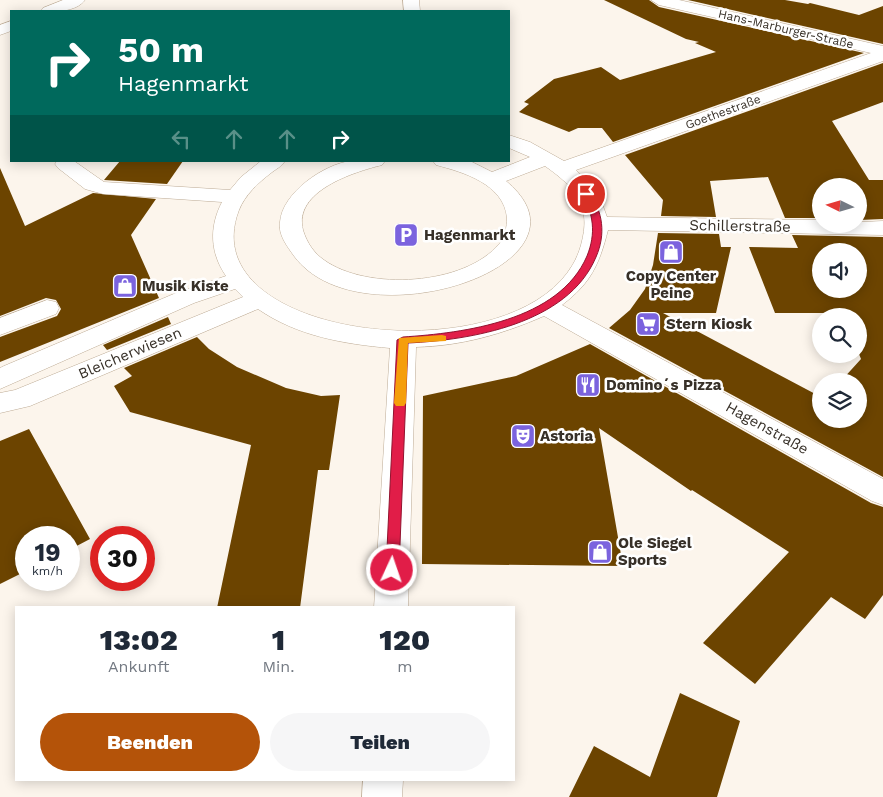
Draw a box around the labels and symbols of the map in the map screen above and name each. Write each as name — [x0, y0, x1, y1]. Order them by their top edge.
street label: Hans-Marburger-Straße — [717, 7, 855, 51]
street label: Goethestraße — [683, 92, 763, 132]
pin — [565, 173, 607, 215]
north arrow — [812, 178, 868, 232]
street label: Schillerstraße — [689, 216, 791, 236]
parking icon: Hagenmarkt — [393, 222, 419, 248]
place label: Hagenmarkt — [424, 226, 516, 244]
shop icon: Copy Center Peine — [658, 239, 684, 265]
place label: Copy Center Peine — [626, 267, 717, 302]
shop icon: Musik Kiste — [112, 273, 138, 299]
place label: Musik Kiste — [142, 277, 229, 295]
supermarket icon: Stern Kiosk — [635, 311, 661, 337]
place label: Stern Kiosk — [666, 315, 753, 333]
street label: Bleicherwiesen — [76, 323, 184, 383]
restaurant icon: Domino´s Pizza — [575, 372, 601, 398]
place label: Domino´s Pizza — [606, 376, 722, 394]
street label: Hagenstraße — [722, 398, 812, 458]
theatre icon: Astoria — [510, 423, 536, 449]
place label: Astoria — [540, 427, 593, 445]
speed limit sign: 30 — [90, 526, 155, 591]
place label: Ole Siegel Sports — [618, 534, 692, 569]
shop icon: Ole Siegel Sports — [587, 539, 613, 565]
position arrow — [365, 543, 417, 595]

